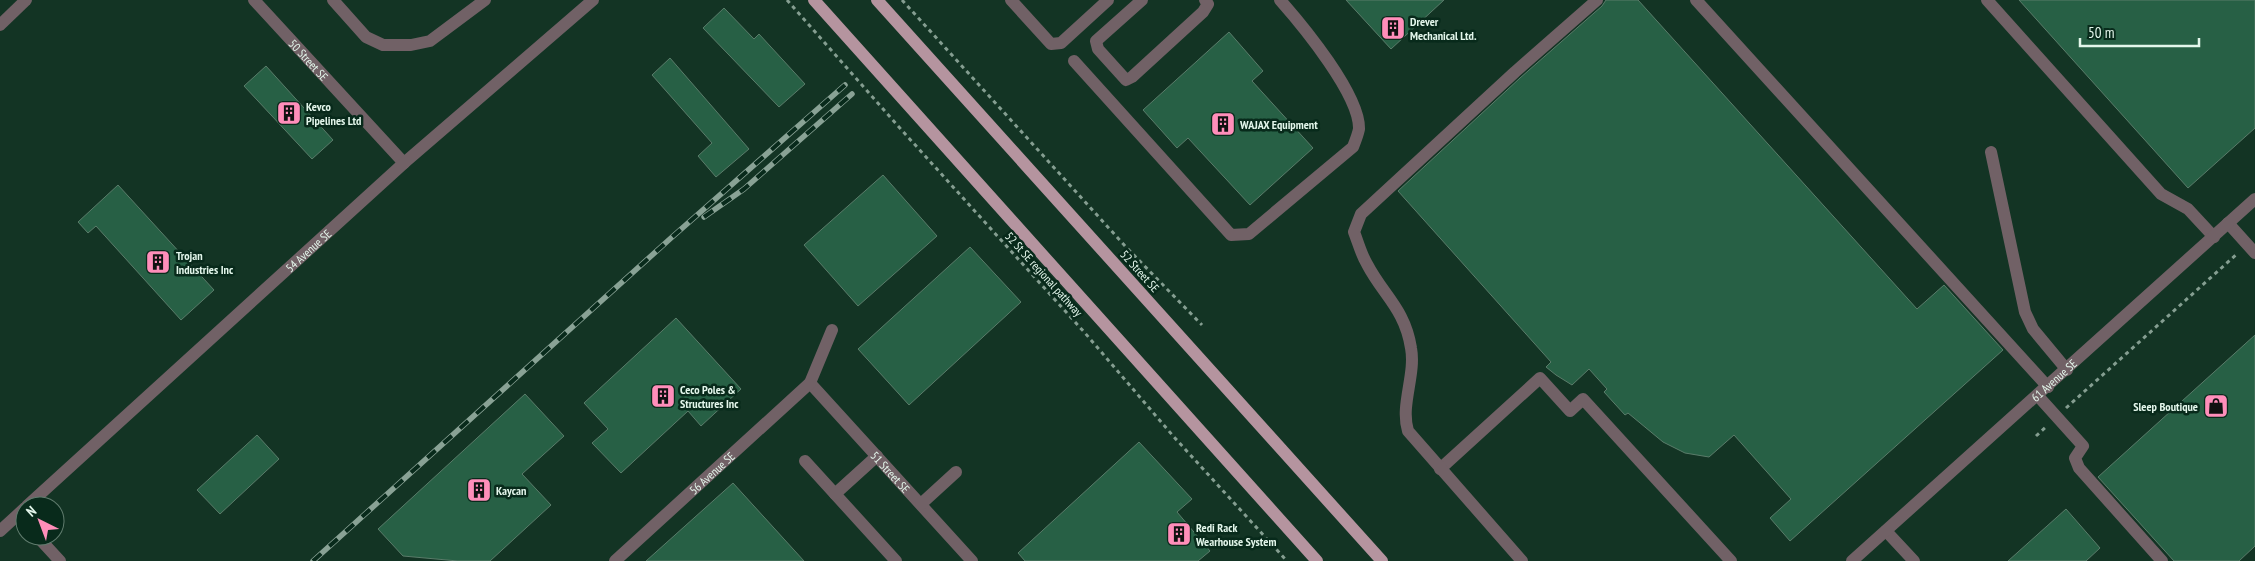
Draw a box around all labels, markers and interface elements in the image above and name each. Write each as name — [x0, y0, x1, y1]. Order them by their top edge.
place label: Drever Mechanical Ltd. — [1410, 14, 1477, 43]
building icon: Drever Mechanical Ltd. — [1380, 15, 1406, 41]
scale bar — [2080, 15, 2199, 47]
text: 50 m — [2088, 23, 2114, 42]
street label: 50 Street SE — [286, 36, 332, 83]
place label: Kevco Pipelines Ltd — [306, 99, 361, 128]
building icon: Kevco Pipelines Ltd — [276, 100, 302, 126]
building icon: WAJAX Equipment — [1210, 111, 1236, 137]
place label: WAJAX Equipment — [1239, 117, 1318, 132]
street label: 54 Avenue SE — [282, 226, 334, 275]
street label: 52 St SE regional pathway — [1002, 229, 1086, 320]
street label: 52 Street SE — [1117, 247, 1163, 295]
place label: Trojan Industries Inc — [176, 248, 234, 277]
building icon: Trojan Industries Inc — [145, 249, 171, 275]
street label: 61 Avenue SE — [2028, 356, 2080, 404]
place label: Ceco Poles & Structures Inc — [680, 382, 739, 411]
building icon: Ceco Poles & Structures Inc — [650, 383, 676, 409]
shop icon: Sleep Boutique — [2203, 393, 2229, 419]
place label: Sleep Boutique — [2133, 399, 2198, 414]
street label: 56 Avenue SE — [686, 448, 738, 497]
street label: 51 Street SE — [868, 448, 914, 496]
building icon: Kaycan — [466, 477, 492, 503]
place label: Kaycan — [496, 483, 526, 498]
north arrow — [15, 496, 65, 546]
text: N — [22, 502, 40, 521]
place label: Redi Rack Wearhouse System — [1195, 520, 1276, 549]
building icon: Redi Rack Wearhouse System — [1166, 521, 1192, 547]

